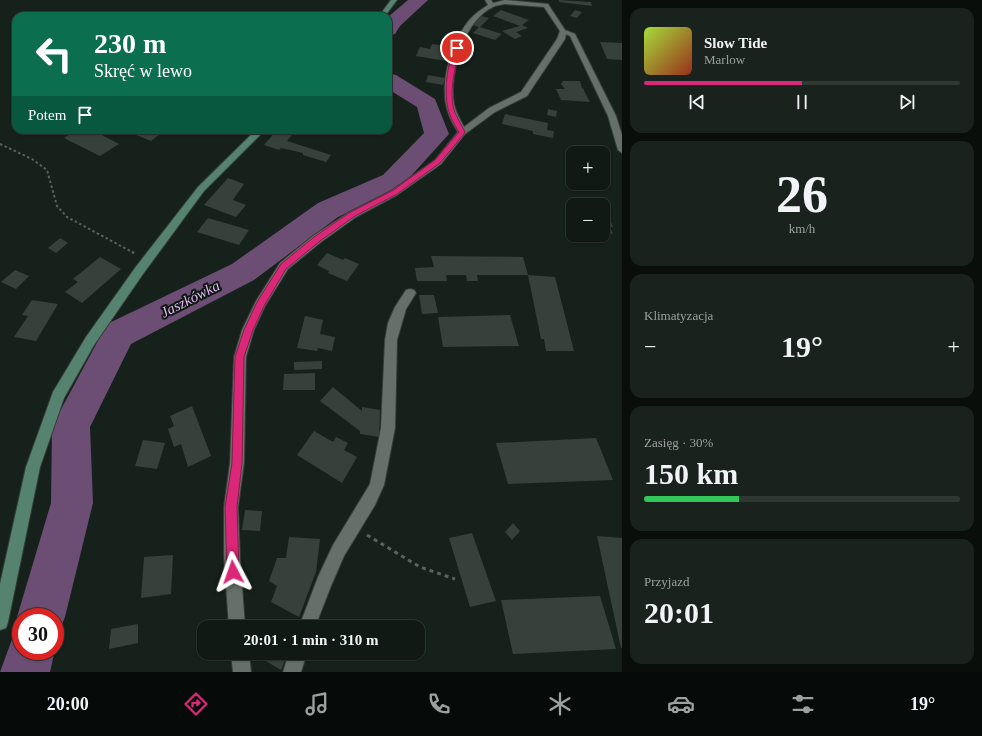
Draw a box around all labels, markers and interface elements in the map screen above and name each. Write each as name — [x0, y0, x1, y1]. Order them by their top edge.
icon: left — [28, 28, 80, 80]
text: 230 m — [94, 28, 166, 59]
pin — [440, 31, 474, 65]
text: Slow Tide — [704, 35, 767, 51]
icon: arrive — [446, 37, 468, 59]
text: Marlow — [704, 52, 745, 67]
text: Skręć w lewo — [94, 61, 192, 81]
icon: previous — [686, 91, 708, 113]
icon: pause — [791, 91, 813, 113]
icon: next — [896, 91, 918, 113]
icon: arrive — [74, 104, 96, 126]
text: Potem — [28, 107, 66, 123]
map controls — [566, 146, 610, 242]
button: + — [566, 146, 610, 190]
text: 26 — [776, 166, 828, 223]
button: − — [566, 198, 610, 242]
text: km/h — [789, 221, 815, 236]
water label: Jaszkówka — [158, 277, 222, 321]
text: Klimatyzacja — [644, 308, 713, 323]
text: 19° — [781, 330, 823, 363]
text: − — [644, 334, 656, 359]
text: + — [948, 334, 960, 359]
text: Zasięg · 30% — [644, 435, 713, 450]
text: 150 km — [644, 457, 738, 490]
position arrow — [212, 551, 254, 593]
text: Przyjazd — [644, 574, 689, 589]
text: 20:01 — [644, 596, 714, 629]
speed limit sign: 30 — [12, 608, 64, 660]
text: 20:01 · 1 min · 310 m — [244, 632, 379, 648]
icon: directions — [182, 690, 210, 718]
icon: music — [303, 690, 331, 718]
icon: phone — [425, 690, 453, 718]
icon: climate — [546, 690, 574, 718]
icon: car — [667, 690, 695, 718]
icon: filters — [789, 690, 817, 718]
text: 20:00 — [47, 694, 89, 714]
text: 19° — [910, 694, 935, 714]

